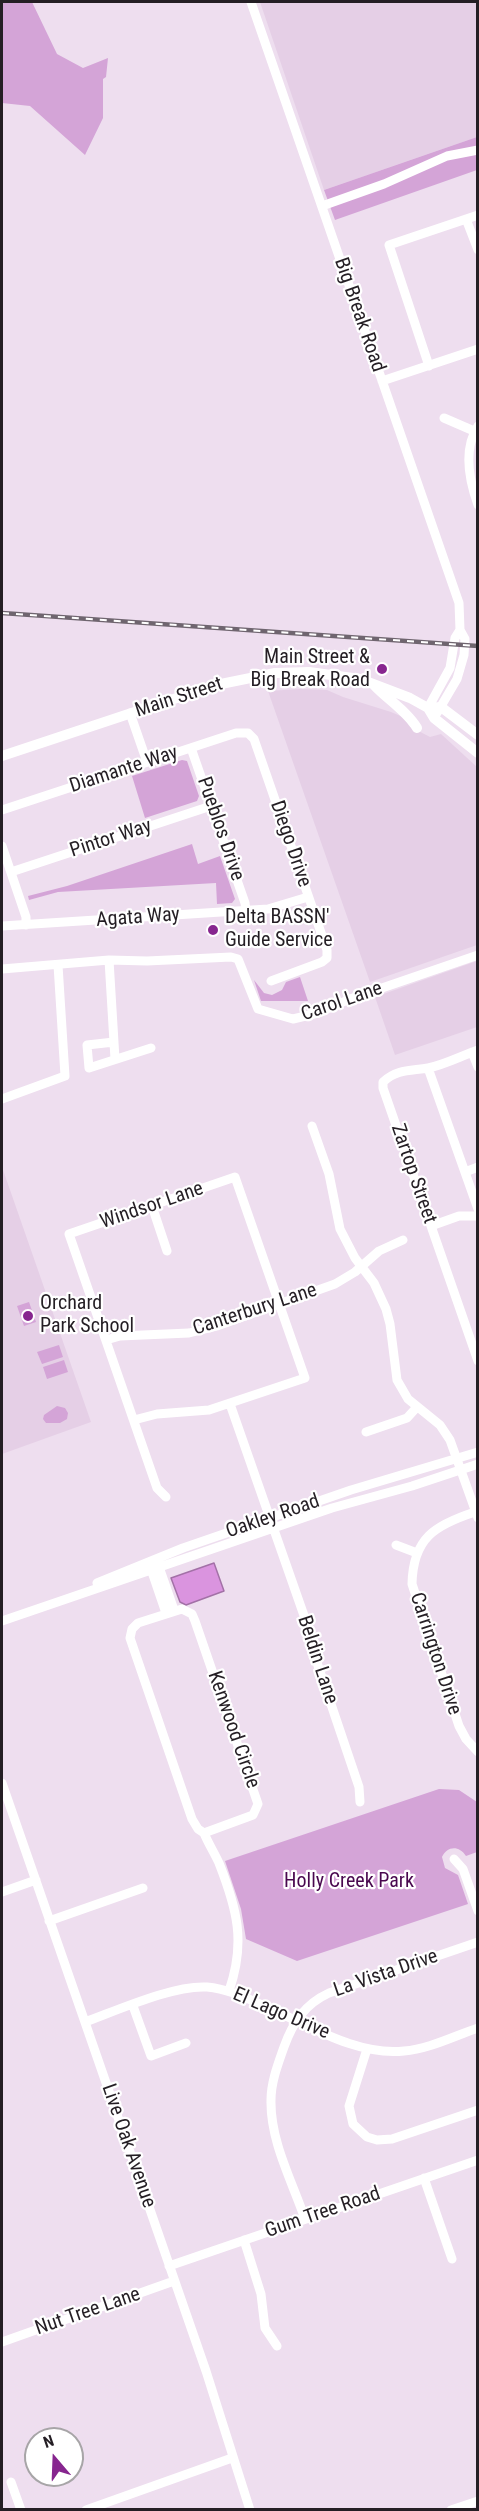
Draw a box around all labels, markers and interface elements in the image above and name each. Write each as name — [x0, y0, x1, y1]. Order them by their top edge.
street label: Big Break Road — [328, 255, 390, 375]
place label: Main Street & Big Break Road — [250, 646, 370, 693]
marker: Main Street & Big Break Road — [375, 662, 389, 676]
street label: Main Street — [132, 673, 226, 723]
street label: Diamante Way — [67, 741, 181, 799]
street label: Pueblos Drive — [191, 774, 249, 884]
street label: Diego Drive — [264, 798, 316, 890]
street label: Pintor Way — [67, 815, 155, 863]
street label: Agata Way — [95, 903, 181, 933]
place label: Delta BASSN' Guide Service — [225, 906, 333, 953]
marker: Delta BASSN' Guide Service — [206, 923, 220, 937]
street label: Carol Lane — [298, 977, 386, 1027]
street label: Zartop Street — [385, 1121, 441, 1227]
street label: Windsor Lane — [97, 1177, 207, 1235]
street label: Canterbury Lane — [190, 1279, 320, 1341]
place label: Orchard Park School — [40, 1292, 134, 1339]
marker: Orchard Park School — [21, 1309, 35, 1323]
street label: Oakley Road — [223, 1490, 323, 1544]
street label: Carrington Drive — [404, 1590, 466, 1718]
street label: Beldin Lane — [291, 1613, 343, 1707]
street label: Kenwood Circle — [202, 1668, 264, 1792]
park label: Holly Creek Park — [284, 1870, 414, 1894]
street label: La Vista Drive — [331, 1945, 441, 2003]
street label: El Lago Drive — [229, 1983, 333, 2045]
street label: Live Oak Avenue — [96, 2081, 160, 2211]
street label: Gum Tree Road — [262, 2182, 384, 2244]
street label: Nut Tree Lane — [32, 2283, 144, 2341]
north arrow — [24, 2427, 84, 2487]
text: N — [41, 2431, 56, 2452]

